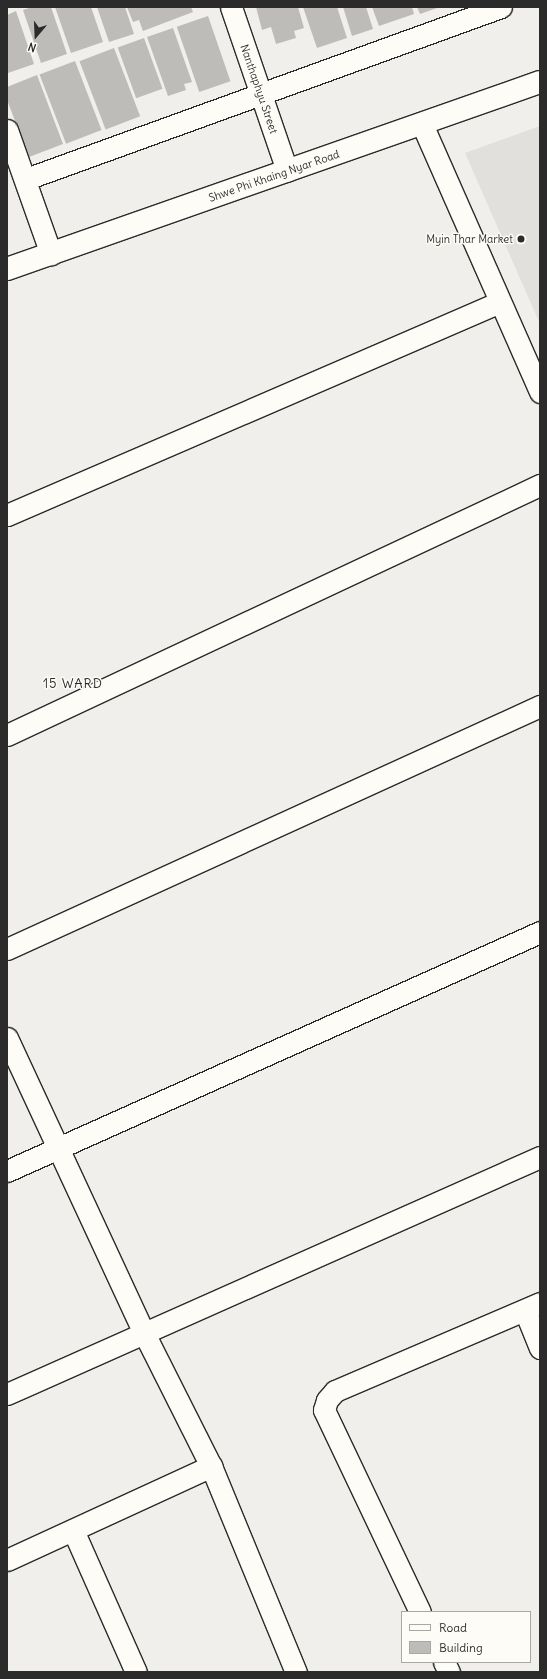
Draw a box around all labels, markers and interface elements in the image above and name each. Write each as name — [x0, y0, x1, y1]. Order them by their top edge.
north arrow — [16, 16, 56, 56]
text: N — [26, 39, 38, 55]
street label: Nanthaphyu Street — [238, 43, 280, 135]
street label: Shwe Phi Khaing Nyar Road — [207, 147, 341, 205]
place label: Myin Thar Market — [426, 232, 513, 246]
marker: Myin Thar Market — [516, 234, 526, 244]
district label: 15 WARD — [43, 676, 103, 692]
legend — [401, 1611, 531, 1663]
text: Road — [439, 1620, 467, 1635]
text: Building — [439, 1640, 483, 1655]

